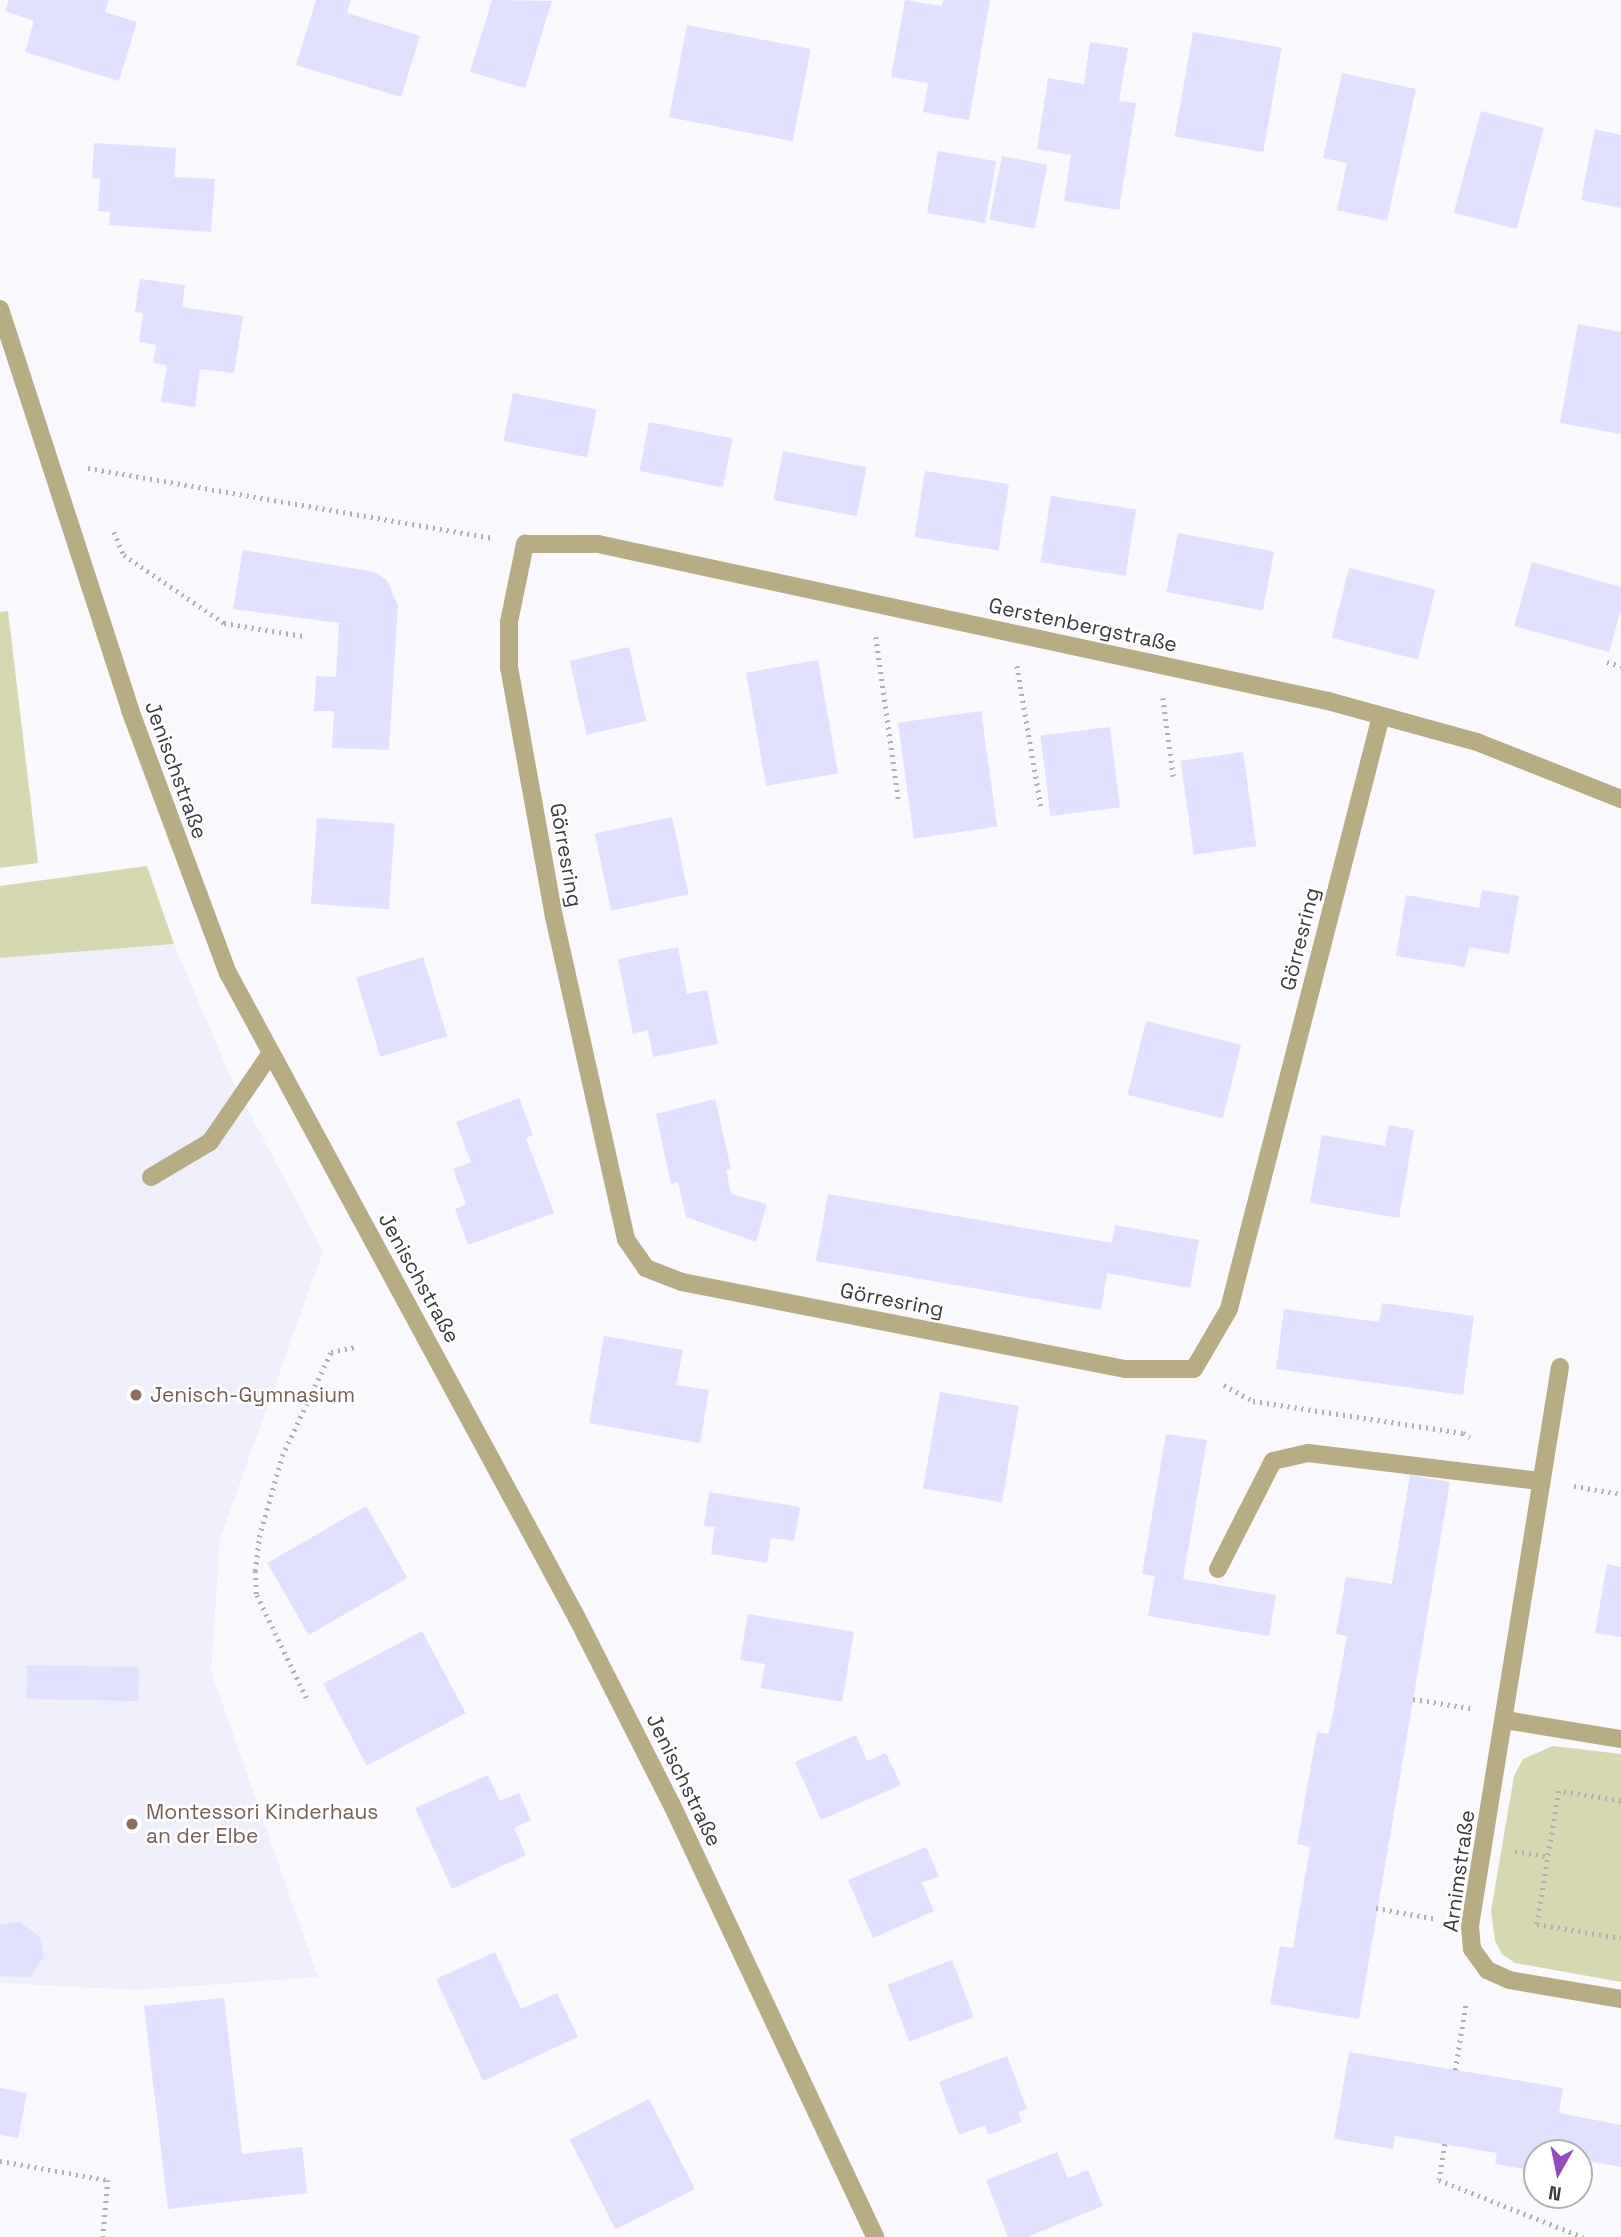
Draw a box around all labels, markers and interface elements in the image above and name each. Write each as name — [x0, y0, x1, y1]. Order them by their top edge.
street label: Gerstenbergstraße — [986, 593, 1180, 657]
street label: Jenischstraße — [139, 698, 213, 842]
street label: Görresring — [544, 801, 588, 909]
street label: Görresring — [1275, 885, 1325, 993]
street label: Jenischstraße — [373, 1209, 465, 1347]
street label: Görresring — [838, 1278, 946, 1322]
place label: Jenisch-Gymnasium — [150, 1382, 355, 1408]
marker: Jenisch-Gymnasium — [128, 1387, 144, 1403]
street label: Jenischstraße — [641, 1709, 727, 1851]
place label: Montessori Kinderhaus an der Elbe — [146, 1799, 378, 1849]
street label: Arnimstraße — [1438, 1808, 1480, 1934]
marker: Montessori Kinderhaus an der Elbe — [124, 1816, 140, 1832]
north arrow — [1523, 2139, 1593, 2209]
text: N — [1547, 2180, 1563, 2207]

